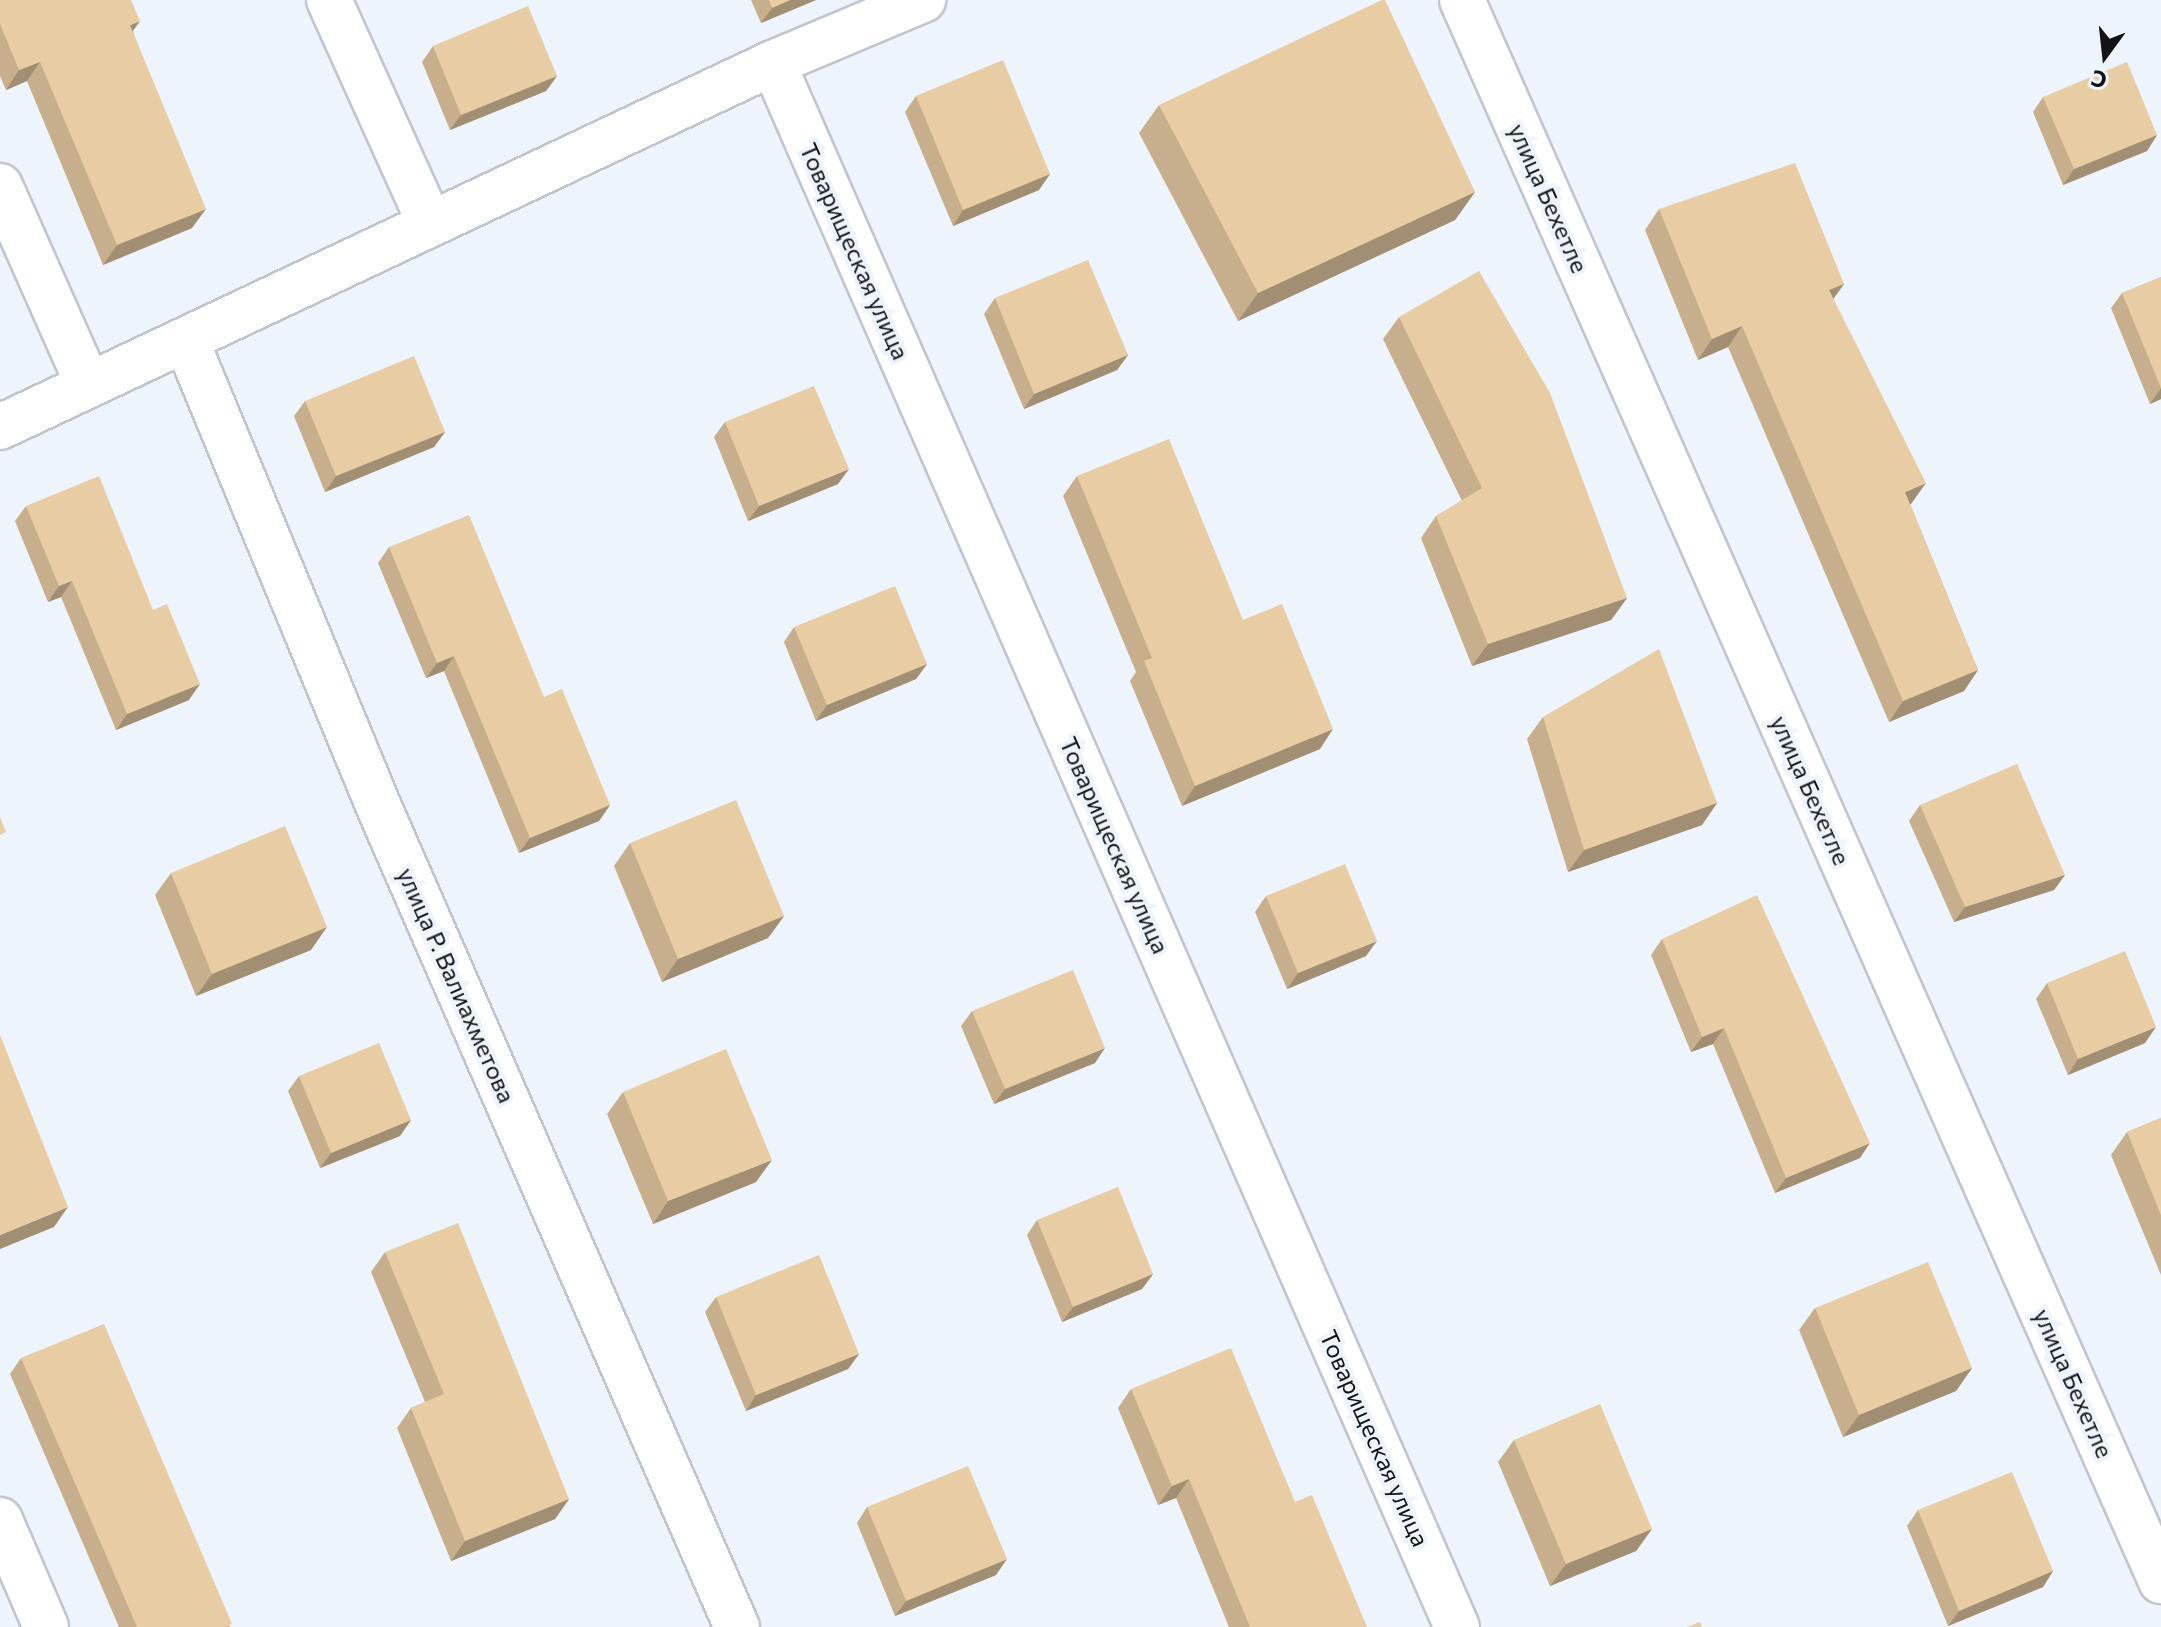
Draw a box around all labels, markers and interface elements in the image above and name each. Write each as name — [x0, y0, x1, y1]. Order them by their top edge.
north arrow — [2065, 16, 2145, 96]
text: С — [2088, 65, 2109, 95]
street label: улица Бехетле — [1503, 119, 1595, 277]
street label: Товарищеская улица — [794, 138, 916, 364]
street label: улица Бехетле — [1765, 711, 1857, 869]
street label: Товарищеская улица — [1054, 732, 1176, 958]
street label: улица Р. Валиахметова — [392, 863, 522, 1107]
street label: улица Бехетле — [2028, 1304, 2120, 1462]
street label: Товарищеская улица — [1314, 1325, 1436, 1551]

